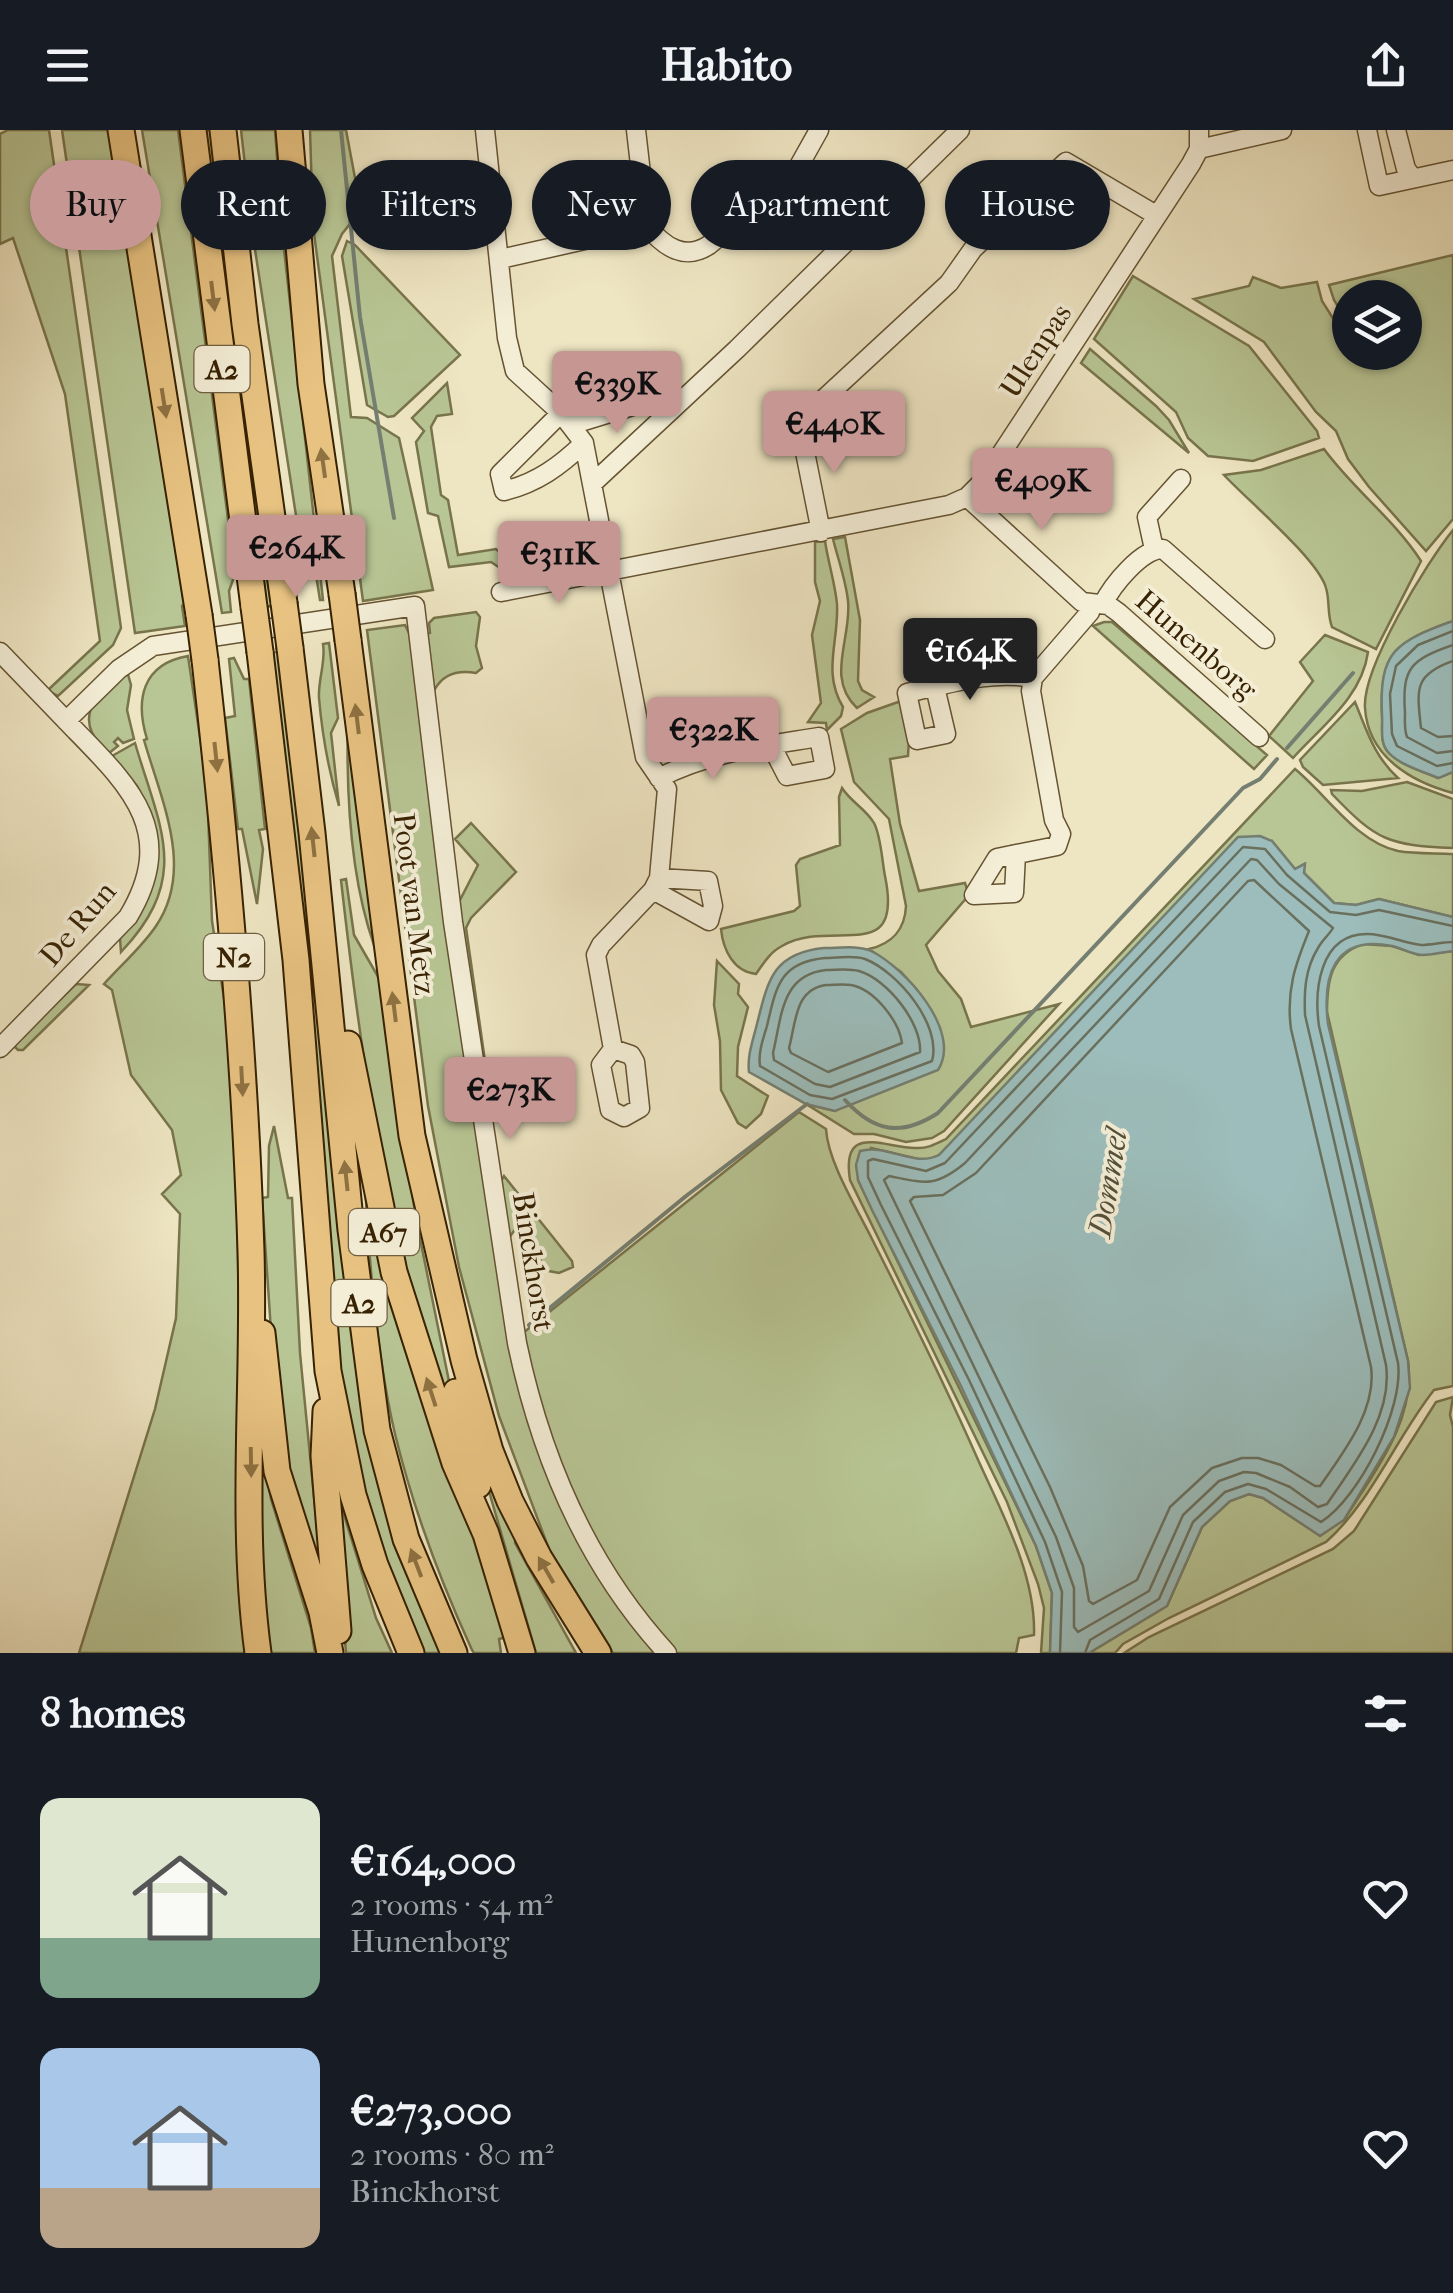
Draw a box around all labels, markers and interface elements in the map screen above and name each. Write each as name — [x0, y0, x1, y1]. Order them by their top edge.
icon: menu — [40, 38, 95, 93]
icon: share — [1358, 38, 1413, 93]
text: Habito — [661, 39, 792, 92]
chip: Buy — [30, 160, 161, 250]
chip: Rent — [181, 160, 326, 250]
chip: Filters — [346, 160, 512, 250]
chip: New — [532, 160, 671, 250]
chip: Apartment — [691, 160, 925, 250]
chip: House — [945, 160, 1110, 250]
map controls — [1332, 280, 1422, 370]
button: layers — [1332, 280, 1422, 370]
one-way arrow — [205, 281, 221, 313]
street label: Ulenpas — [993, 297, 1079, 405]
road number: A2 — [194, 346, 250, 392]
pin: €339K — [547, 351, 687, 436]
text: €339K — [574, 365, 660, 402]
one-way arrow — [157, 387, 173, 419]
pin: €440K — [764, 391, 904, 476]
text: €440K — [785, 405, 883, 442]
one-way arrow — [314, 447, 330, 479]
pin: €409K — [972, 448, 1112, 533]
text: €409K — [994, 462, 1090, 499]
pin: €264K — [226, 515, 366, 600]
pin: €311K — [489, 521, 629, 606]
text: €264K — [249, 529, 343, 566]
text: €311K — [520, 535, 598, 572]
street label: Hunenborg — [1128, 583, 1264, 708]
pin: €164K — [900, 618, 1040, 703]
text: €164K — [925, 632, 1015, 669]
pin: €322K — [643, 697, 783, 782]
one-way arrow — [349, 702, 365, 734]
text: €322K — [669, 711, 757, 748]
one-way arrow — [208, 742, 224, 774]
street label: Poot van Metz — [385, 811, 443, 997]
one-way arrow — [305, 826, 321, 858]
street label: De Run — [33, 874, 124, 973]
road number: N2 — [204, 934, 264, 980]
one-way arrow — [385, 990, 401, 1022]
pin: €273K — [440, 1057, 580, 1142]
one-way arrow — [234, 1066, 250, 1098]
text: €273K — [466, 1071, 554, 1108]
water label: Dommel — [1081, 1123, 1135, 1242]
one-way arrow — [338, 1159, 354, 1191]
street label: Binckhorst — [505, 1190, 561, 1334]
road number: A67 — [349, 1209, 419, 1255]
road number: A2 — [332, 1280, 386, 1326]
one-way arrow — [423, 1376, 438, 1406]
one-way arrow — [243, 1447, 259, 1479]
one-way arrow — [408, 1548, 423, 1578]
one-way arrow — [538, 1556, 555, 1585]
icon: filters — [1358, 1686, 1413, 1741]
text: 8 homes — [40, 1689, 186, 1738]
text: €164,000 — [350, 1837, 516, 1886]
icon: home — [120, 1838, 240, 1958]
icon: heart — [1358, 1871, 1413, 1926]
text: 2 rooms · 54 m² — [350, 1886, 553, 1923]
text: Hunenborg — [350, 1923, 509, 1960]
text: €273,000 — [350, 2087, 512, 2136]
icon: home — [120, 2088, 240, 2208]
icon: heart — [1358, 2121, 1413, 2176]
text: 2 rooms · 80 m² — [350, 2136, 554, 2173]
text: Binckhorst — [350, 2173, 500, 2210]

